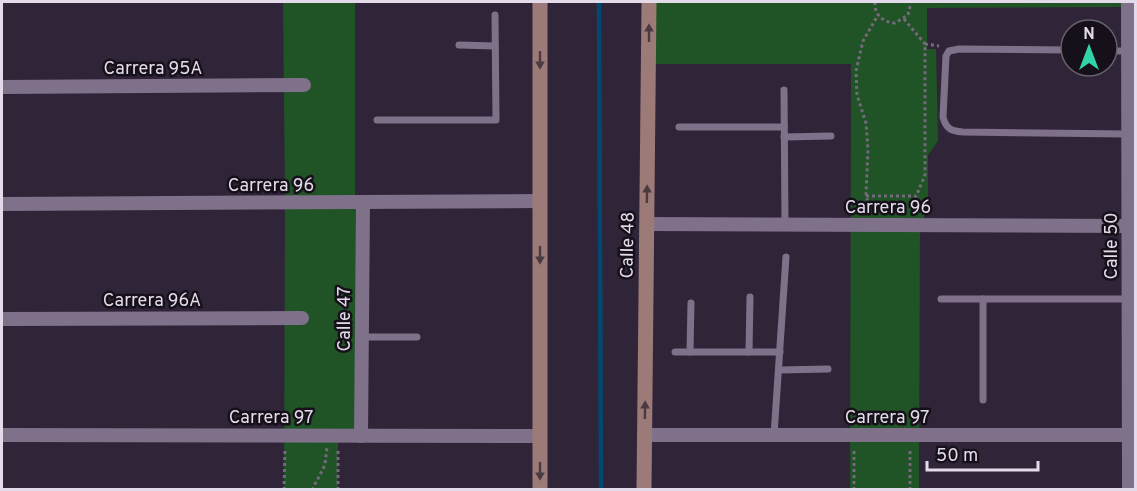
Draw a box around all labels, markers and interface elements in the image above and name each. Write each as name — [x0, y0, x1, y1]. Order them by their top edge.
north arrow — [1059, 18, 1119, 78]
one-way arrow — [644, 23, 654, 42]
text: N — [1083, 25, 1095, 45]
one-way arrow — [535, 51, 545, 70]
street label: Carrera 95A — [104, 58, 202, 81]
street label: Carrera 96 — [228, 175, 314, 198]
one-way arrow — [642, 185, 652, 204]
street label: Carrera 96 — [845, 197, 931, 220]
street label: Calle 48 — [616, 212, 641, 279]
street label: Calle 50 — [1101, 212, 1124, 280]
one-way arrow — [535, 245, 545, 264]
street label: Calle 47 — [334, 287, 357, 351]
street label: Carrera 96A — [103, 290, 201, 313]
one-way arrow — [640, 401, 649, 420]
street label: Carrera 97 — [229, 407, 313, 430]
street label: Carrera 97 — [845, 407, 929, 430]
scale bar — [927, 434, 1038, 472]
text: 50 m — [936, 445, 978, 468]
one-way arrow — [535, 461, 545, 480]

